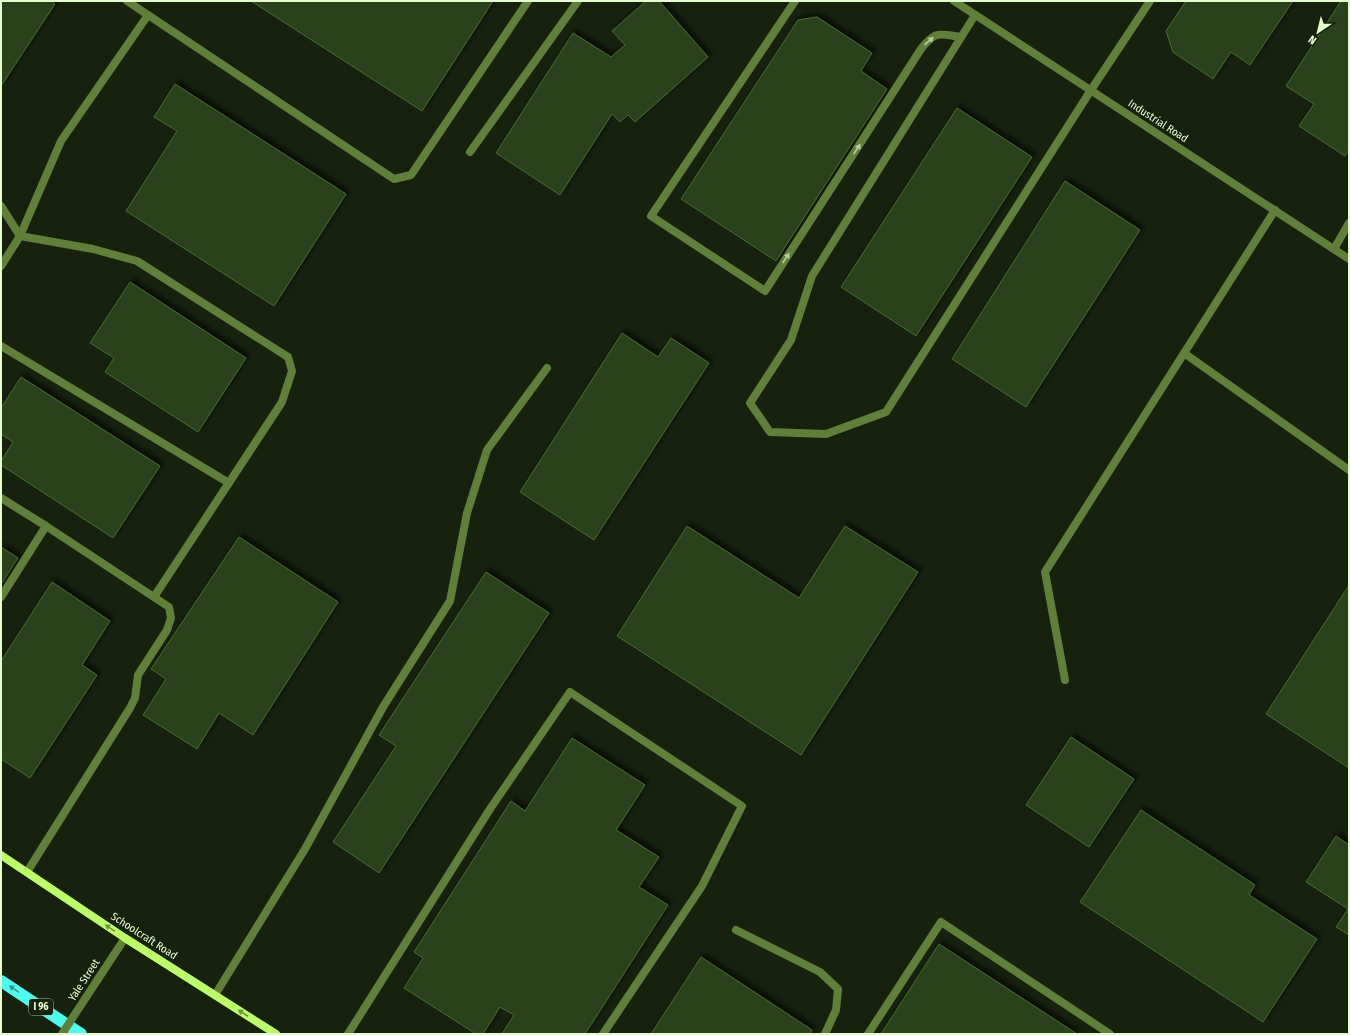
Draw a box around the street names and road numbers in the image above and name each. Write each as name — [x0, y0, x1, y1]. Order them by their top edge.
street label: Industrial Road — [1126, 97, 1190, 145]
street label: Schoolcraft Road — [108, 910, 180, 962]
street label: Yale Street — [66, 956, 103, 1004]
road number: I 96 — [29, 999, 53, 1015]

